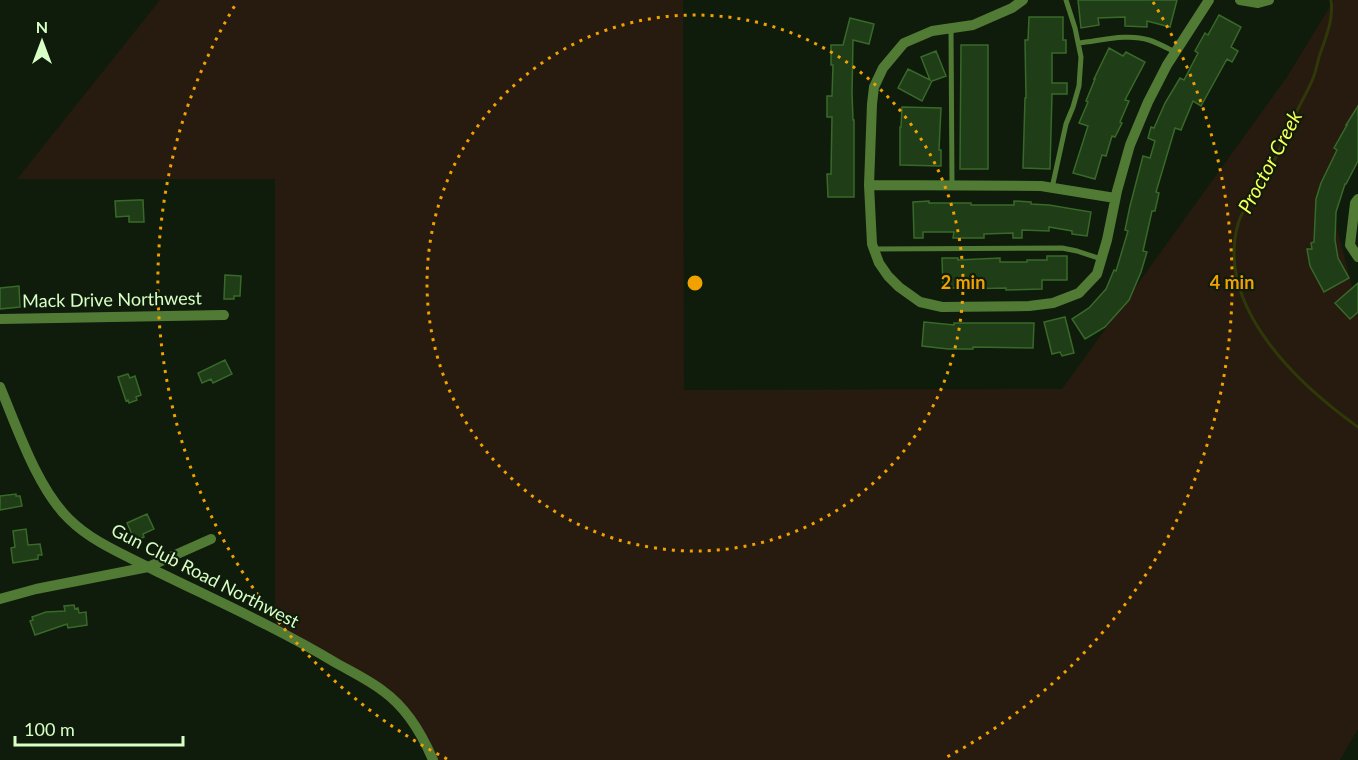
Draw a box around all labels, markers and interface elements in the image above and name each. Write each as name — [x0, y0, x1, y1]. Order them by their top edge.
north arrow — [12, 12, 72, 72]
text: N — [36, 17, 48, 36]
water label: Proctor Creek — [1232, 106, 1306, 217]
text: 2 min — [941, 271, 985, 293]
text: 4 min — [1210, 271, 1254, 293]
centre of rings — [685, 273, 705, 293]
street label: Mack Drive Northwest — [22, 286, 203, 312]
street label: Gun Club Road Northwest — [108, 518, 303, 632]
scale bar — [15, 709, 183, 747]
text: 100 m — [24, 718, 75, 740]

